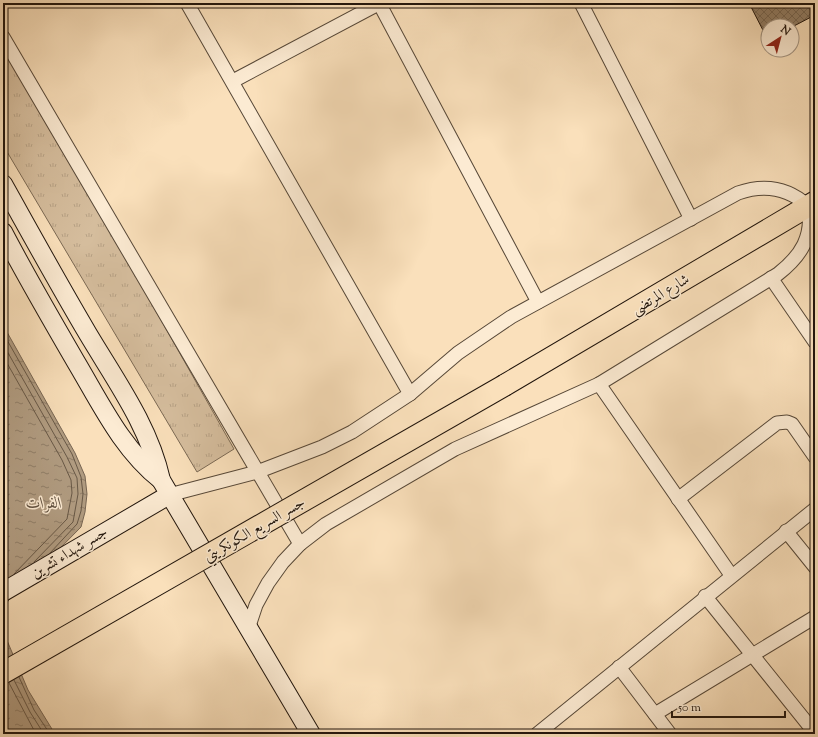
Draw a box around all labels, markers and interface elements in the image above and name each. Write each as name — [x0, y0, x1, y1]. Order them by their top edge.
north arrow — [760, 18, 800, 58]
text: N — [776, 21, 794, 40]
street label: شارع المرتضى — [628, 270, 694, 322]
water label: الفرات — [26, 493, 62, 516]
street label: جسر السريع الكونكريتي — [200, 493, 310, 570]
street label: جسر شهداء تشرين — [27, 522, 112, 584]
scale bar — [672, 693, 785, 719]
text: 50 m — [677, 699, 701, 717]

